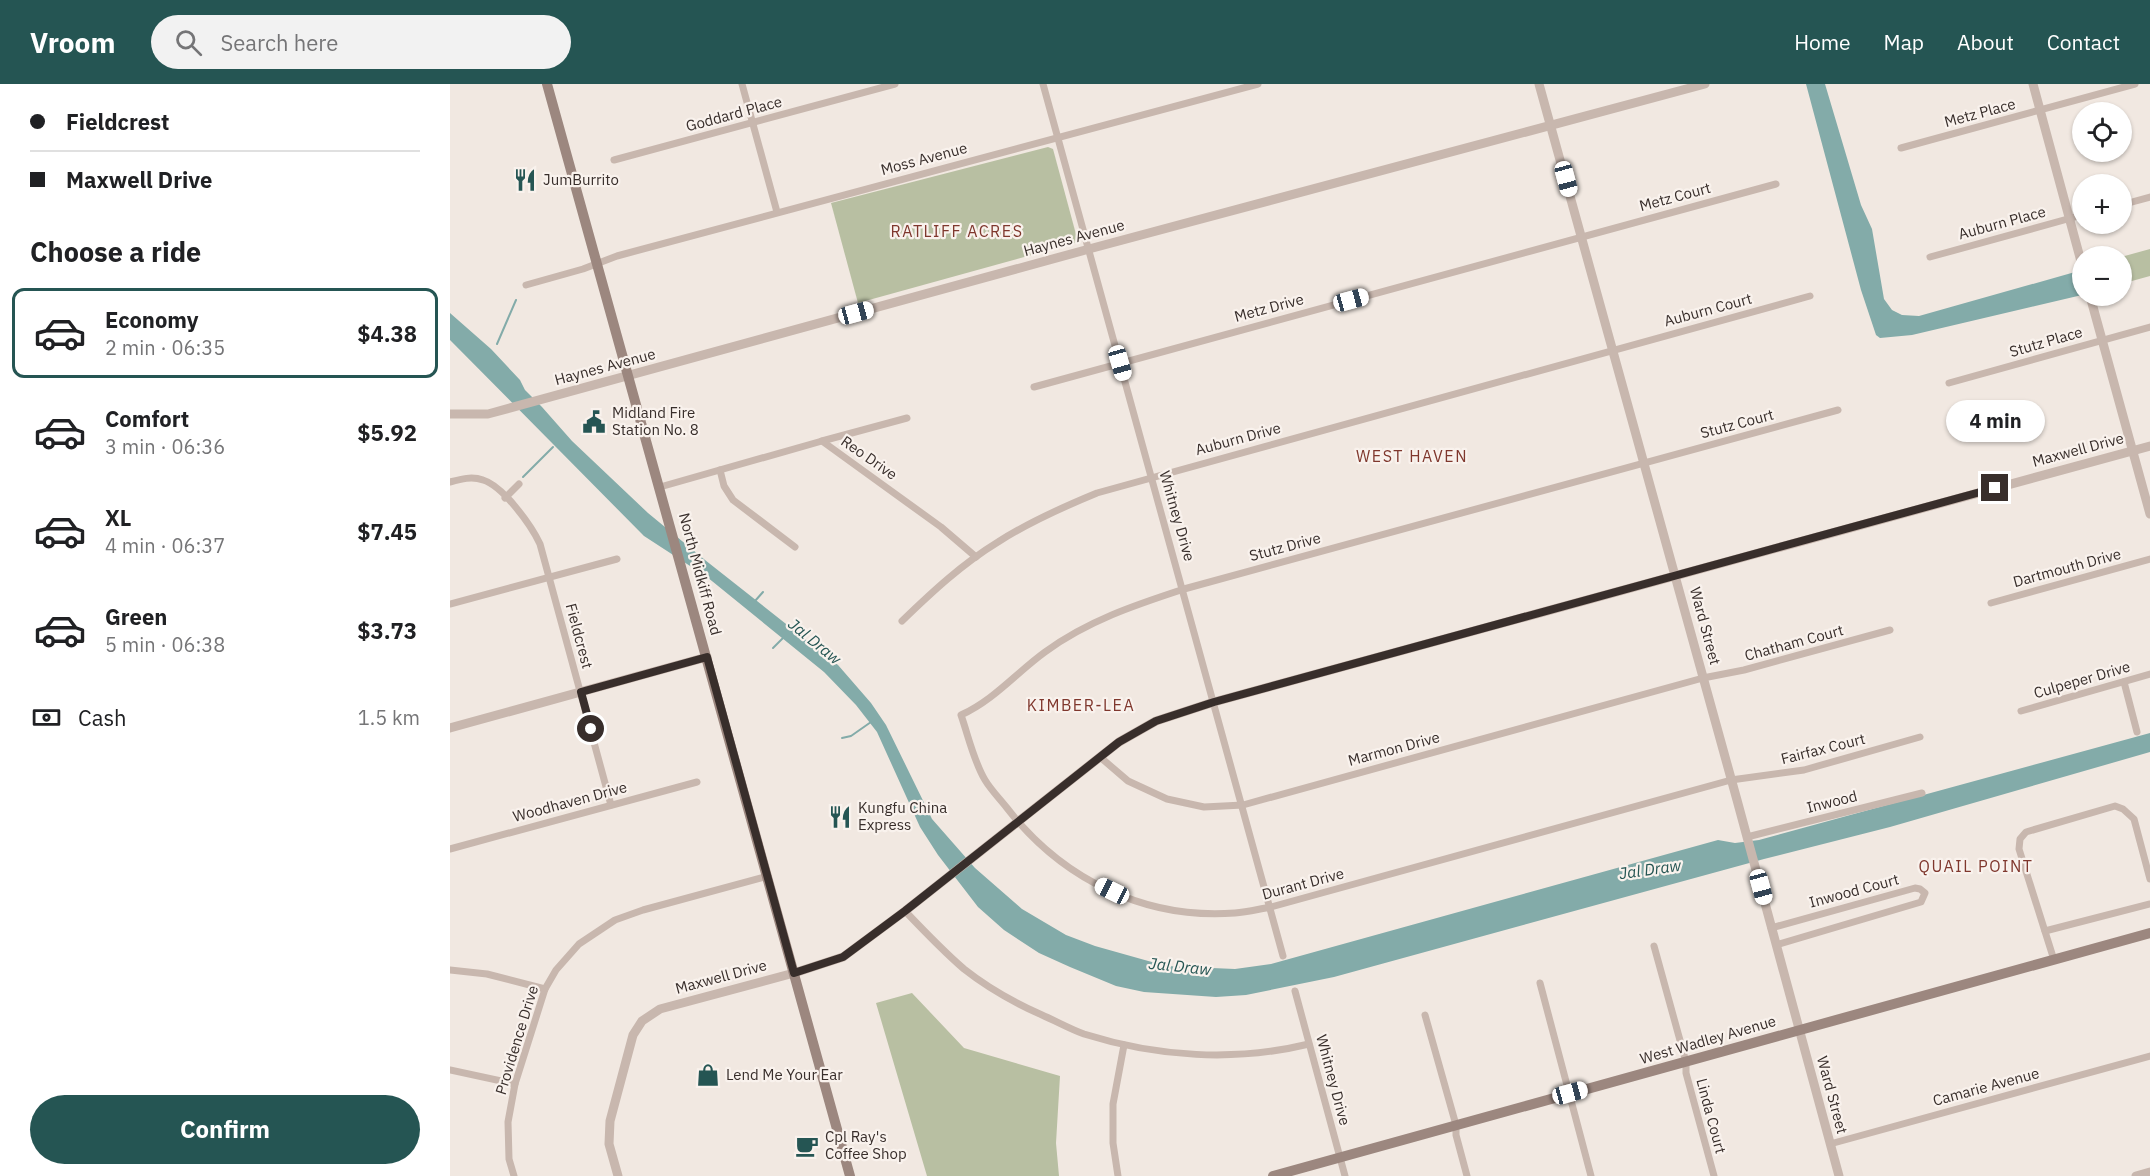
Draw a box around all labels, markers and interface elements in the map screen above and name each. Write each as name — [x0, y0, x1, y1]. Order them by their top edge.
search box — [151, 15, 571, 69]
text: Vroom — [30, 24, 115, 61]
icon: search — [172, 26, 205, 59]
text: Search here — [220, 28, 338, 57]
text: Home — [1794, 28, 1851, 56]
text: Map — [1884, 28, 1924, 56]
text: About — [1957, 28, 2014, 56]
text: Contact — [2047, 28, 2120, 56]
street label: Goddard Place — [684, 92, 784, 135]
street label: Metz Place — [1942, 94, 2018, 131]
map controls — [2072, 102, 2132, 306]
button: locate — [2072, 102, 2132, 162]
text: Fieldcrest — [66, 107, 169, 136]
street label: Moss Avenue — [879, 138, 969, 179]
car — [1553, 159, 1579, 199]
text: Maxwell Drive — [66, 165, 212, 194]
restaurant icon: JumBurrito — [512, 167, 538, 193]
place label: JumBurrito — [543, 170, 619, 189]
button: + — [2072, 174, 2132, 234]
street label: Metz Court — [1637, 178, 1713, 215]
street label: Auburn Place — [1956, 202, 2048, 243]
street label: Haynes Avenue — [1021, 215, 1126, 260]
district label: RATLIFF ACRES — [890, 221, 1024, 241]
text: Choose a ride — [30, 234, 201, 269]
button: − — [2072, 246, 2132, 306]
car — [1331, 287, 1371, 313]
street label: Metz Drive — [1232, 289, 1306, 326]
street label: Auburn Court — [1662, 289, 1754, 330]
car — [836, 300, 876, 326]
text: Economy — [105, 305, 199, 334]
icon: car — [33, 306, 87, 360]
text: $4.38 — [357, 319, 417, 348]
street label: Stutz Place — [2007, 322, 2085, 361]
text: 2 min · 06:35 — [105, 334, 225, 361]
car — [1106, 343, 1134, 383]
street label: Haynes Avenue — [552, 344, 657, 389]
callout: 4 min — [1946, 401, 2044, 443]
place label: Midland Fire Station No. 8 — [612, 403, 699, 439]
text: Comfort — [105, 404, 189, 433]
icon: car — [33, 405, 87, 459]
street label: Stutz Court — [1698, 405, 1776, 442]
text: 4 min — [1969, 407, 2022, 434]
public building icon: Midland Fire Station No. 8 — [581, 409, 607, 435]
text: $5.92 — [357, 418, 417, 447]
street label: Auburn Drive — [1193, 418, 1283, 459]
street label: Maxwell Drive — [2030, 428, 2126, 471]
street label: Reo Drive — [837, 431, 901, 484]
text: 3 min · 06:36 — [105, 433, 225, 460]
district label: WEST HAVEN — [1356, 446, 1468, 466]
street label: Whitney Drive — [1155, 468, 1199, 563]
route end — [1981, 474, 2008, 501]
text: XL — [105, 503, 131, 532]
icon: car — [33, 504, 87, 558]
street label: North Midkiff Road — [675, 511, 726, 637]
text: $7.45 — [357, 517, 417, 546]
street label: Stutz Drive — [1247, 528, 1323, 565]
text: 4 min · 06:37 — [105, 532, 225, 559]
street label: Dartmouth Drive — [2011, 544, 2123, 591]
street label: Ward Street — [1686, 585, 1725, 667]
street label: Fieldcrest — [562, 601, 597, 671]
text: Green — [105, 602, 167, 631]
icon: car — [33, 603, 87, 657]
water label: Jal Draw — [784, 614, 846, 669]
text: $3.73 — [357, 616, 417, 645]
street label: Chatham Court — [1742, 620, 1845, 665]
text: 5 min · 06:38 — [105, 631, 225, 658]
street label: Culpeper Drive — [2031, 657, 2132, 702]
district label: KIMBER-LEA — [1027, 695, 1135, 715]
icon: cash — [30, 701, 63, 734]
text: Cash — [78, 703, 127, 732]
text: 1.5 km — [358, 704, 420, 731]
route start — [577, 715, 604, 742]
street label: Marmon Drive — [1346, 727, 1442, 770]
street label: Fairfax Court — [1779, 729, 1867, 768]
street label: Woodhaven Drive — [511, 777, 629, 826]
street label: Inwood — [1805, 786, 1859, 817]
place label: Kungfu China Express — [858, 798, 947, 834]
restaurant icon: Kungfu China Express — [827, 804, 853, 830]
water label: Jal Draw — [1618, 855, 1683, 883]
district label: QUAIL POINT — [1919, 856, 2033, 876]
street label: Durant Drive — [1260, 863, 1346, 904]
car — [1748, 867, 1774, 907]
street label: Inwood Court — [1807, 869, 1901, 912]
car — [1092, 875, 1132, 907]
water label: Jal Draw — [1148, 953, 1213, 979]
street label: Maxwell Drive — [673, 955, 769, 998]
street label: Providence Drive — [491, 983, 542, 1097]
street label: West Wadley Avenue — [1638, 1011, 1778, 1068]
street label: Whitney Drive — [1312, 1032, 1355, 1127]
street label: Ward Street — [1813, 1054, 1852, 1136]
shop icon: Lend Me Your Ear — [695, 1062, 721, 1088]
street label: Camarie Avenue — [1931, 1063, 2041, 1110]
place label: Lend Me Your Ear — [726, 1065, 843, 1084]
street label: Linda Court — [1692, 1076, 1731, 1156]
car — [1550, 1080, 1590, 1106]
button: Confirm — [30, 1095, 420, 1164]
place label: Cpl Ray's Coffee Shop — [825, 1127, 907, 1163]
cafe icon: Cpl Ray's Coffee Shop — [794, 1133, 820, 1159]

